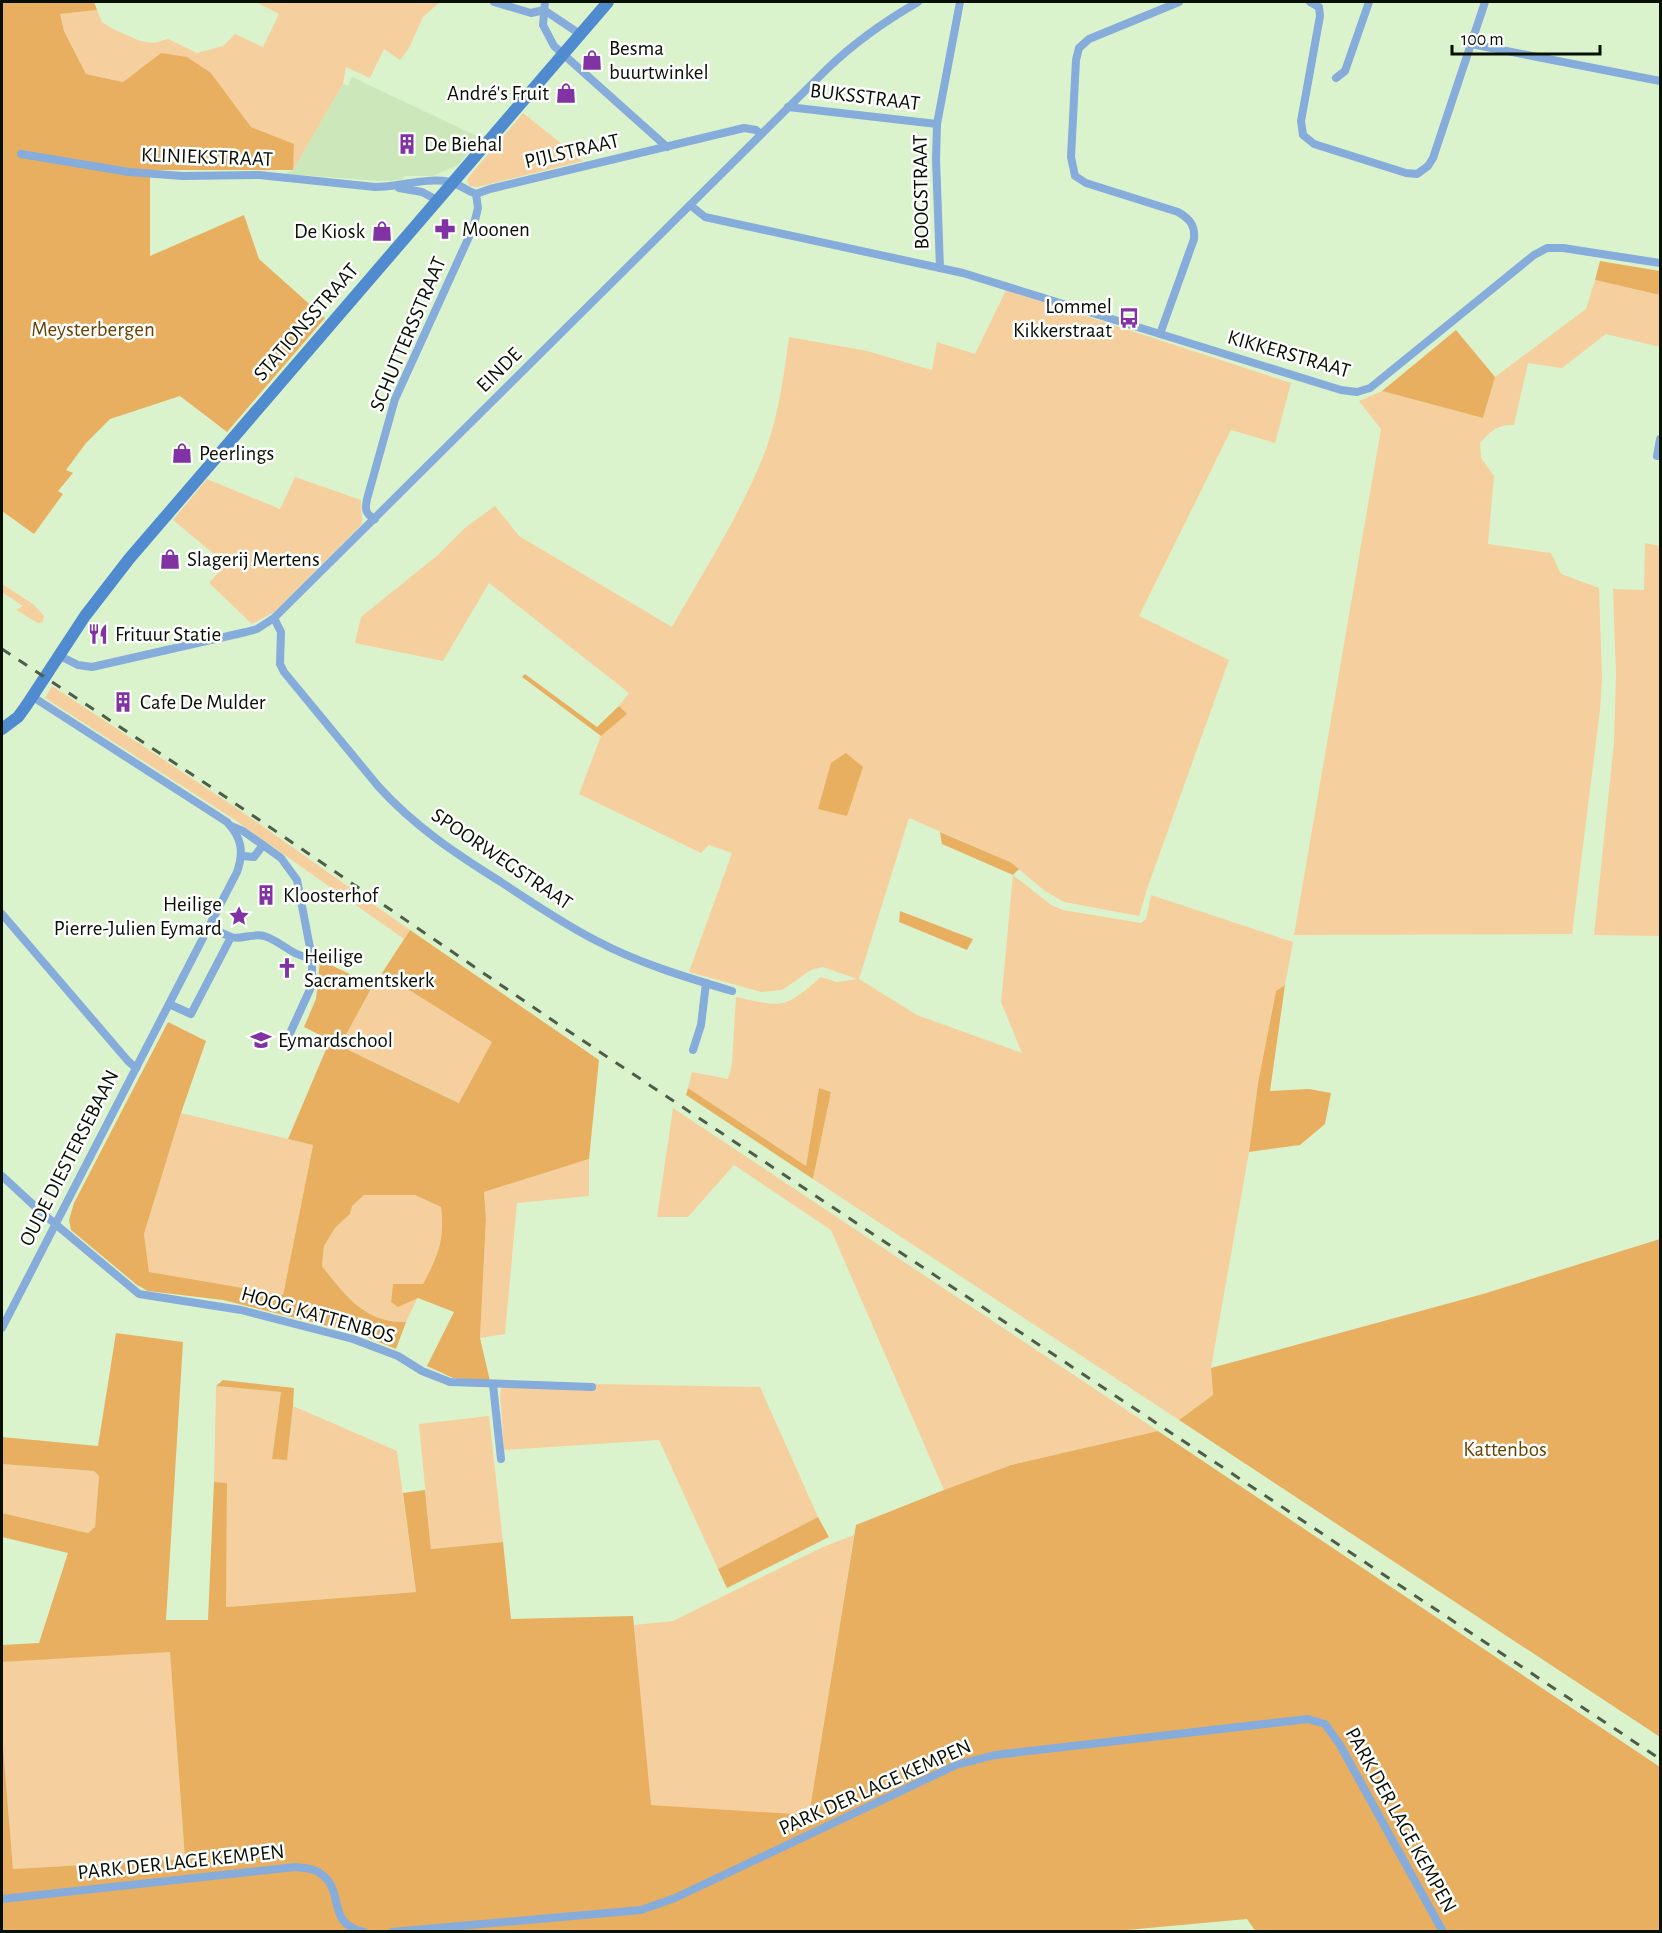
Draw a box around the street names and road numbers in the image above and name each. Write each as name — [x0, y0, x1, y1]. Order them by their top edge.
street label: BUKSSTRAAT — [809, 80, 921, 114]
street label: PIJLSTRAAT — [523, 130, 621, 172]
street label: BOOGSTRAAT — [909, 134, 933, 250]
street label: KLINIEKSTRAAT — [140, 144, 274, 170]
street label: SCHUTTERSSTRAAT — [366, 254, 450, 414]
street label: STATIONSSTRAAT — [250, 259, 362, 385]
street label: KIKKERSTRAAT — [1225, 326, 1353, 382]
street label: EINDE — [473, 344, 525, 396]
street label: SPOORWEGSTRAAT — [428, 804, 576, 914]
street label: OUDE DIESTERSEBAAN — [15, 1067, 123, 1249]
street label: HOOG KATTENBOS — [239, 1283, 397, 1347]
street label: PARK DER LAGE KEMPEN — [1341, 1724, 1461, 1916]
street label: PARK DER LAGE KEMPEN — [776, 1735, 974, 1839]
street label: PARK DER LAGE KEMPEN — [77, 1841, 285, 1883]

